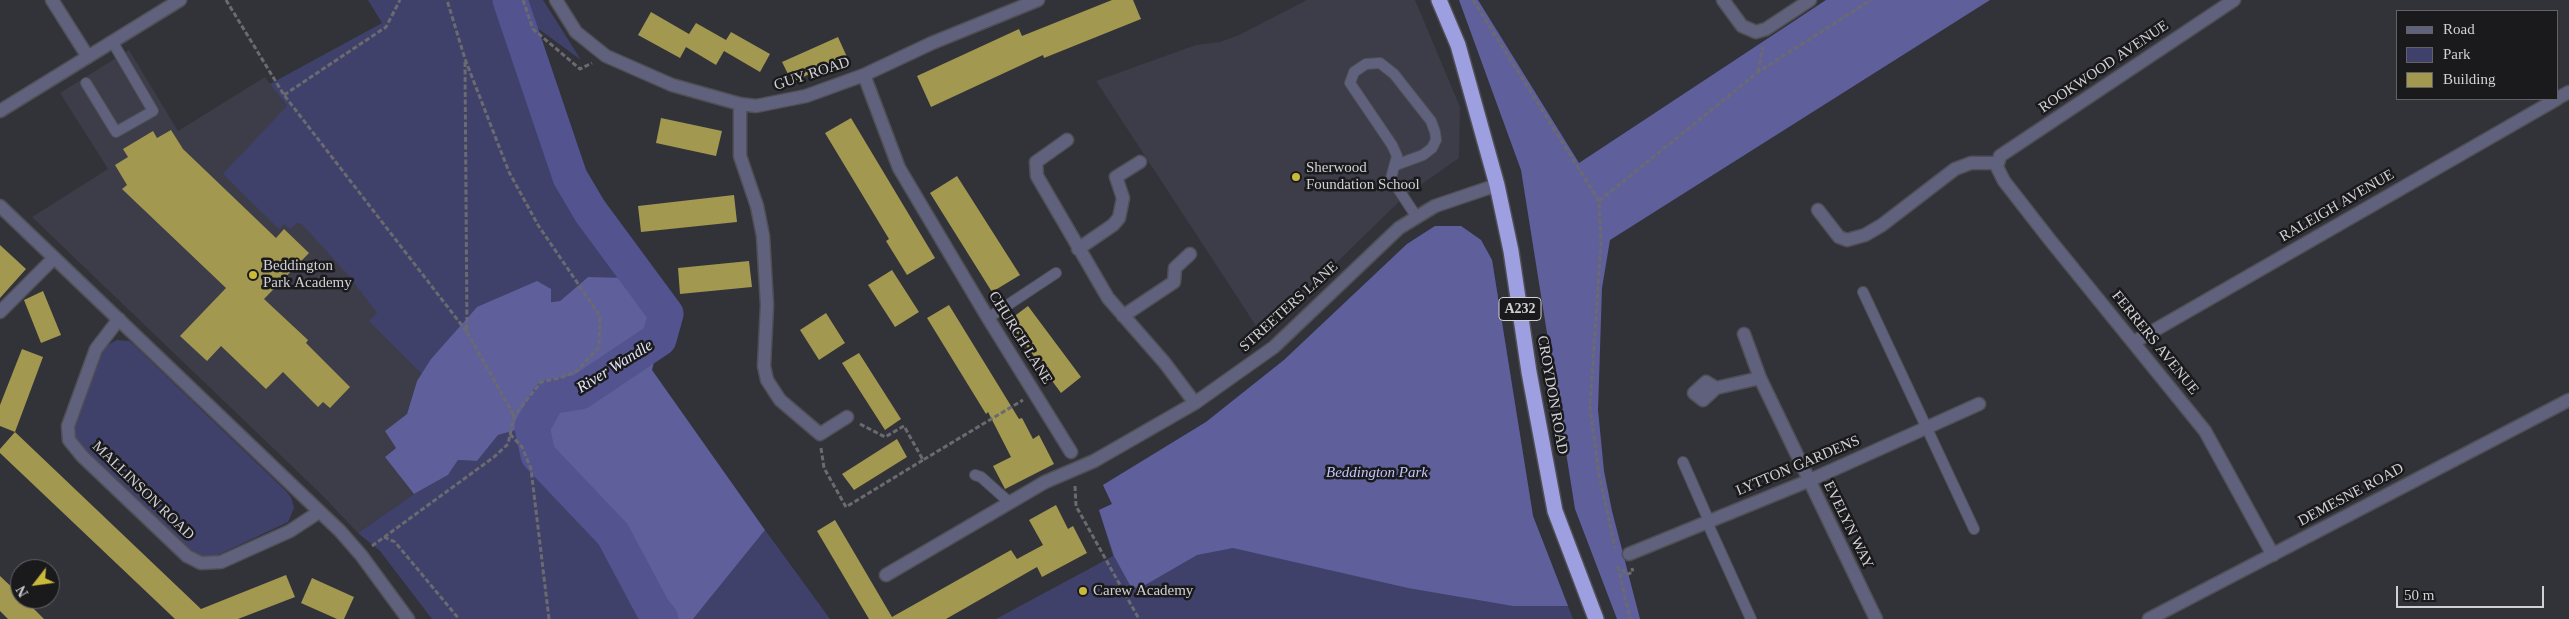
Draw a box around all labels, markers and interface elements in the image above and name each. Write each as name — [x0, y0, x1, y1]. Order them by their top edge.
legend — [2396, 10, 2559, 100]
street label: ROOKWOOD AVENUE — [2036, 17, 2172, 117]
text: Road — [2443, 21, 2475, 37]
text: Park — [2443, 46, 2471, 62]
street label: GUY ROAD — [772, 53, 852, 95]
text: Building — [2443, 71, 2496, 87]
place label: Sherwood Foundation School — [1306, 159, 1420, 194]
street label: RALEIGH AVENUE — [2277, 166, 2397, 246]
marker: Sherwood Foundation School — [1290, 171, 1302, 183]
place label: Beddington Park Academy — [263, 257, 352, 292]
street label: STREETERS LANE — [1236, 258, 1342, 356]
marker: Beddington Park Academy — [247, 269, 259, 281]
street label: FERRERS AVENUE — [2108, 287, 2202, 399]
street label: CHURCH LANE — [984, 288, 1056, 388]
road number: A232 — [1499, 298, 1541, 320]
street label: CROYDON ROAD — [1533, 334, 1571, 456]
water label: River Wandle — [573, 336, 657, 398]
street label: LYTTON GARDENS — [1733, 432, 1863, 500]
street label: MALLINSON ROAD — [88, 438, 198, 544]
street label: DEMESNE ROAD — [2295, 460, 2407, 530]
park label: Beddington Park — [1326, 464, 1428, 482]
street label: EVELYN WAY — [1819, 478, 1877, 572]
north arrow — [10, 559, 60, 609]
scale bar — [2399, 576, 2546, 608]
place label: Carew Academy — [1093, 582, 1193, 600]
text: N — [13, 583, 31, 599]
marker: Carew Academy — [1077, 585, 1089, 597]
text: 50 m — [2404, 587, 2434, 603]

